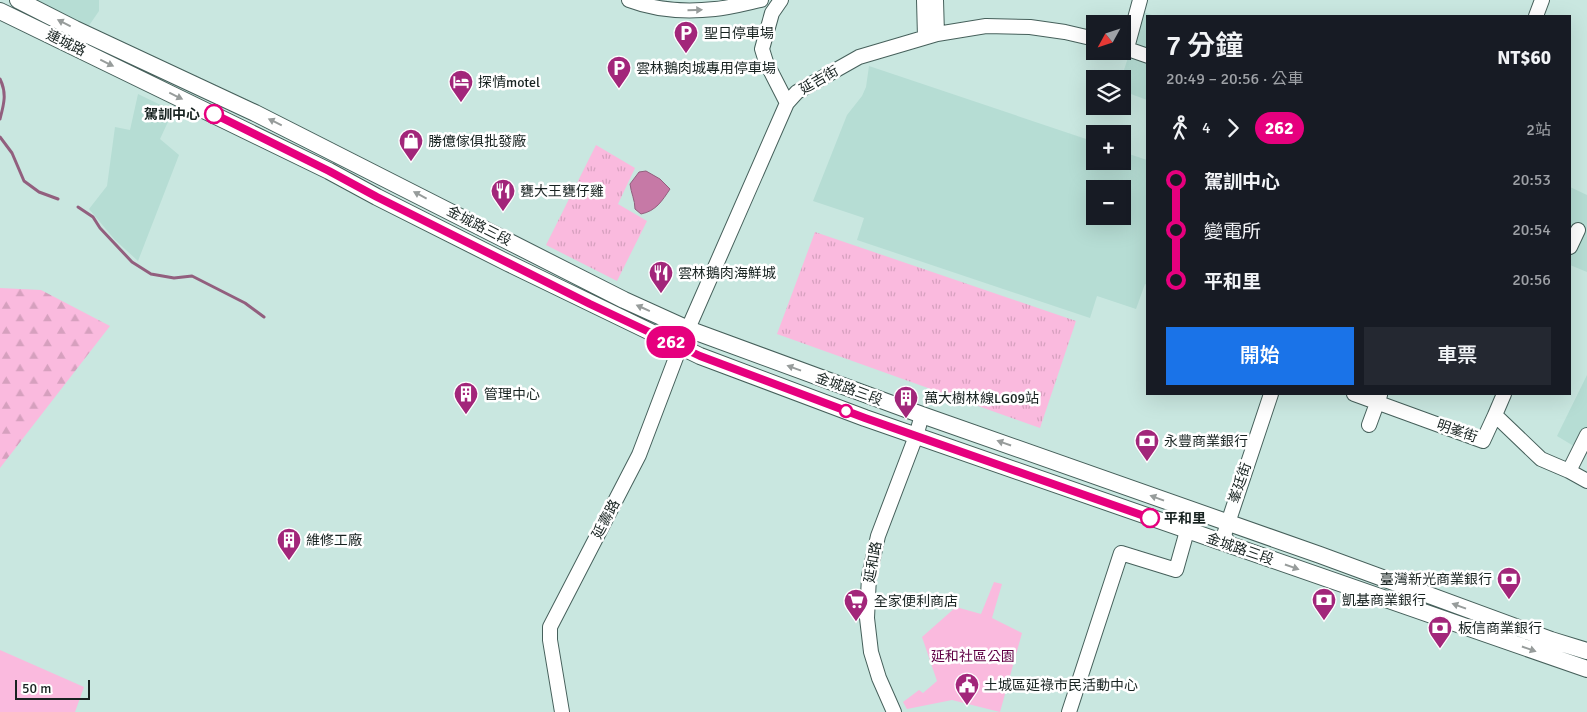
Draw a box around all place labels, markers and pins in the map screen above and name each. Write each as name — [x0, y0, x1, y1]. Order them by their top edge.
parking icon: 聖日停車場 — [673, 20, 699, 54]
place label: 聖日停車場 — [704, 25, 774, 42]
parking icon: 雲林鵝肉城專用停車場 — [606, 55, 632, 89]
place label: 雲林鵝肉城專用停車場 — [636, 60, 776, 77]
hotel icon: 探情motel — [448, 69, 474, 103]
place label: 探情motel — [478, 74, 540, 91]
marker: 駕訓中心 — [204, 104, 224, 124]
place label: 駕訓中心 — [144, 106, 200, 123]
shop icon: 勝億傢俱批發廠 — [398, 128, 424, 162]
place label: 勝億傢俱批發廠 — [428, 133, 526, 150]
restaurant icon: 甕大王甕仔雞 — [490, 178, 516, 212]
place label: 甕大王甕仔雞 — [520, 183, 604, 200]
restaurant icon: 雲林鵝肉海鮮城 — [648, 260, 674, 294]
place label: 雲林鵝肉海鮮城 — [678, 265, 776, 282]
building icon: 管理中心 — [453, 381, 479, 415]
building icon: 萬大樹林線LG09站 — [893, 385, 919, 419]
place label: 管理中心 — [484, 386, 540, 403]
place label: 萬大樹林線LG09站 — [924, 390, 1039, 407]
unlabelled marker — [839, 404, 853, 418]
bank icon: 永豐商業銀行 — [1134, 428, 1160, 462]
place label: 永豐商業銀行 — [1164, 433, 1248, 450]
marker: 平和里 — [1140, 508, 1160, 528]
place label: 平和里 — [1164, 510, 1206, 527]
building icon: 維修工廠 — [276, 527, 302, 561]
place label: 維修工廠 — [306, 532, 362, 549]
bank icon: 臺灣新光商業銀行 — [1496, 566, 1522, 600]
place label: 臺灣新光商業銀行 — [1380, 571, 1492, 588]
bank icon: 凱基商業銀行 — [1311, 587, 1337, 621]
supermarket icon: 全家便利商店 — [843, 588, 869, 622]
place label: 凱基商業銀行 — [1342, 592, 1426, 609]
place label: 全家便利商店 — [874, 593, 958, 610]
bank icon: 板信商業銀行 — [1427, 615, 1453, 649]
place label: 板信商業銀行 — [1458, 620, 1542, 637]
public building icon: 土城區延祿市民活動中心 — [954, 672, 980, 706]
place label: 土城區延祿市民活動中心 — [984, 677, 1138, 694]

